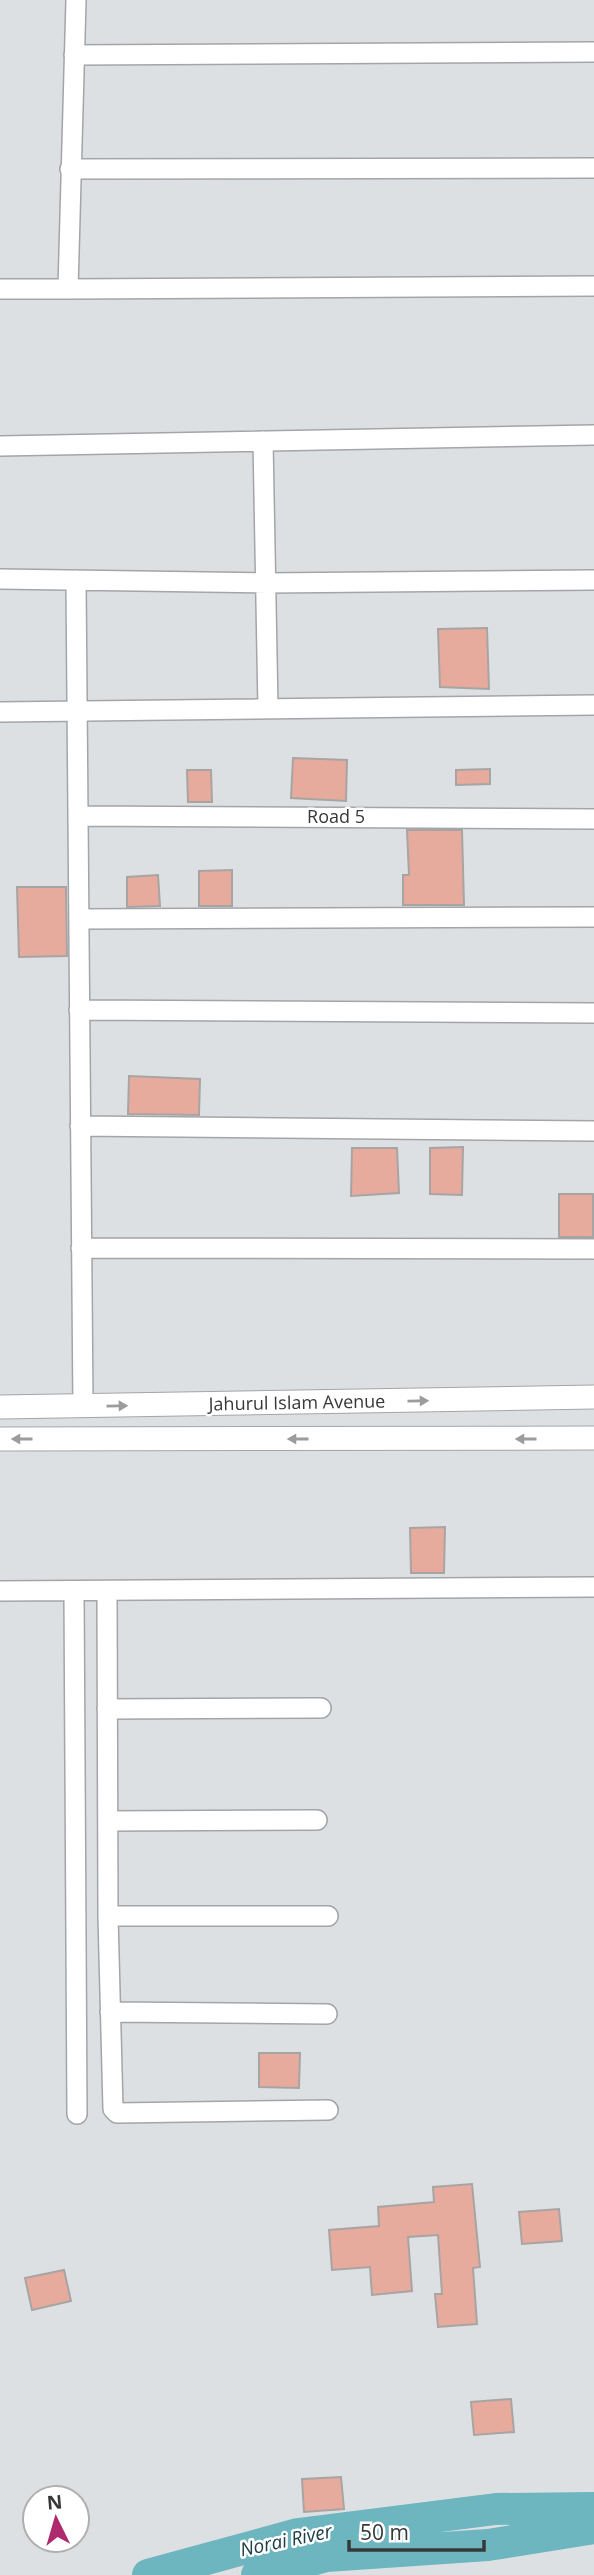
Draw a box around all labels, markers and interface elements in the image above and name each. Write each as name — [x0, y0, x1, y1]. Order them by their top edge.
street label: Road 5 — [307, 804, 365, 828]
street label: Jahurul Islam Avenue — [206, 1388, 386, 1416]
one-way arrow — [407, 1395, 429, 1406]
one-way arrow — [106, 1401, 128, 1412]
one-way arrow — [11, 1433, 33, 1445]
one-way arrow — [287, 1433, 309, 1445]
one-way arrow — [515, 1433, 537, 1445]
north arrow — [21, 2484, 91, 2554]
text: N — [46, 2488, 63, 2516]
scale bar — [349, 2508, 484, 2552]
water label: Norai River — [238, 2517, 336, 2562]
text: 50 m — [360, 2518, 409, 2546]

